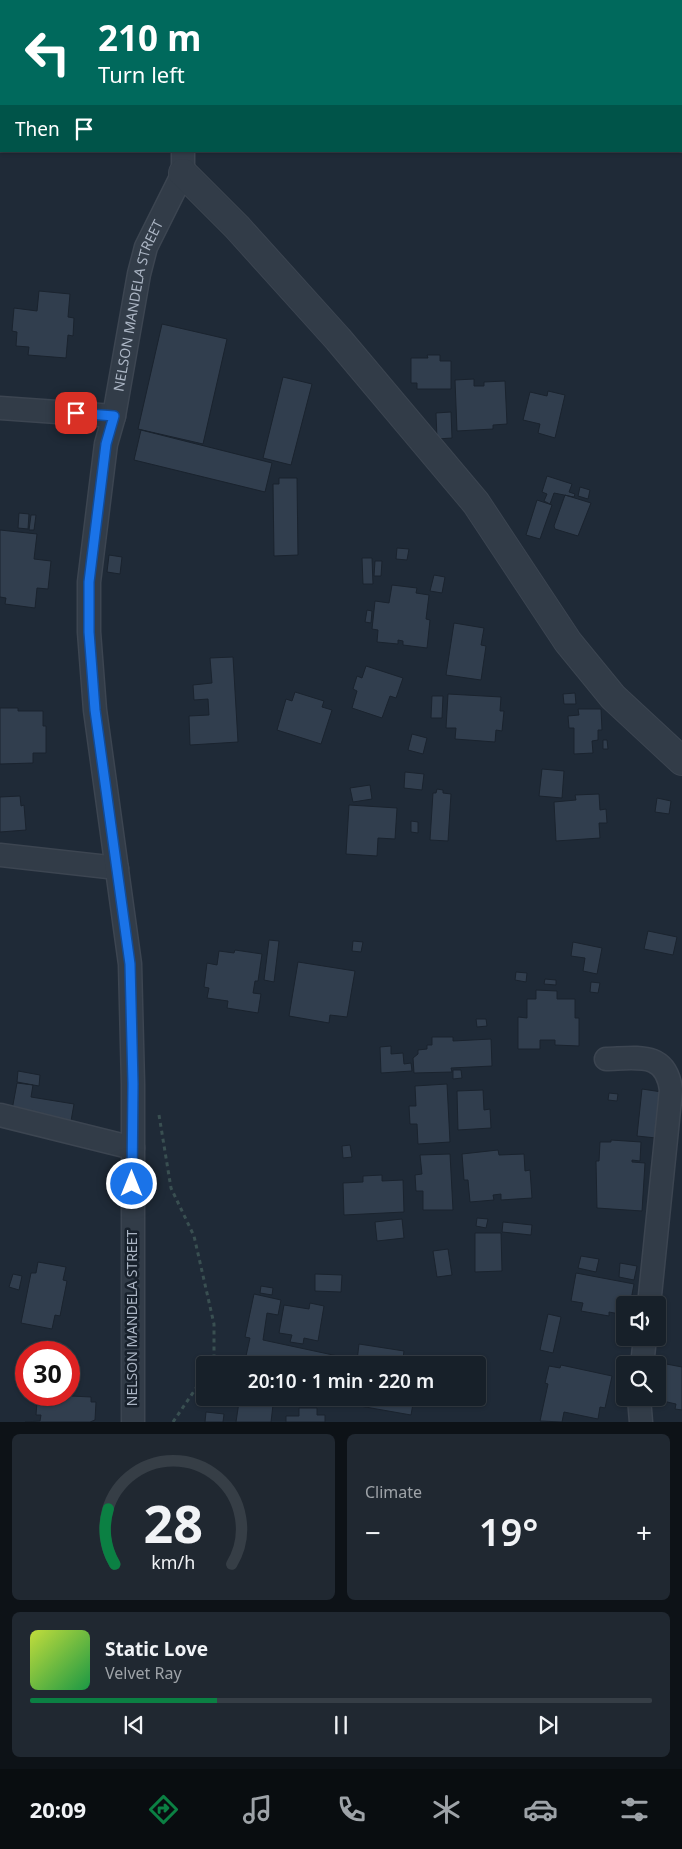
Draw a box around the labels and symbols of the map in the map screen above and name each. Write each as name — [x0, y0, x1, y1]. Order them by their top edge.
street label: NELSON MANDELA STREET — [108, 216, 167, 393]
pin — [55, 392, 97, 434]
position arrow — [105, 1157, 157, 1209]
street label: NELSON MANDELA STREET — [122, 1230, 141, 1406]
speed limit sign: 30 — [15, 1341, 80, 1406]

